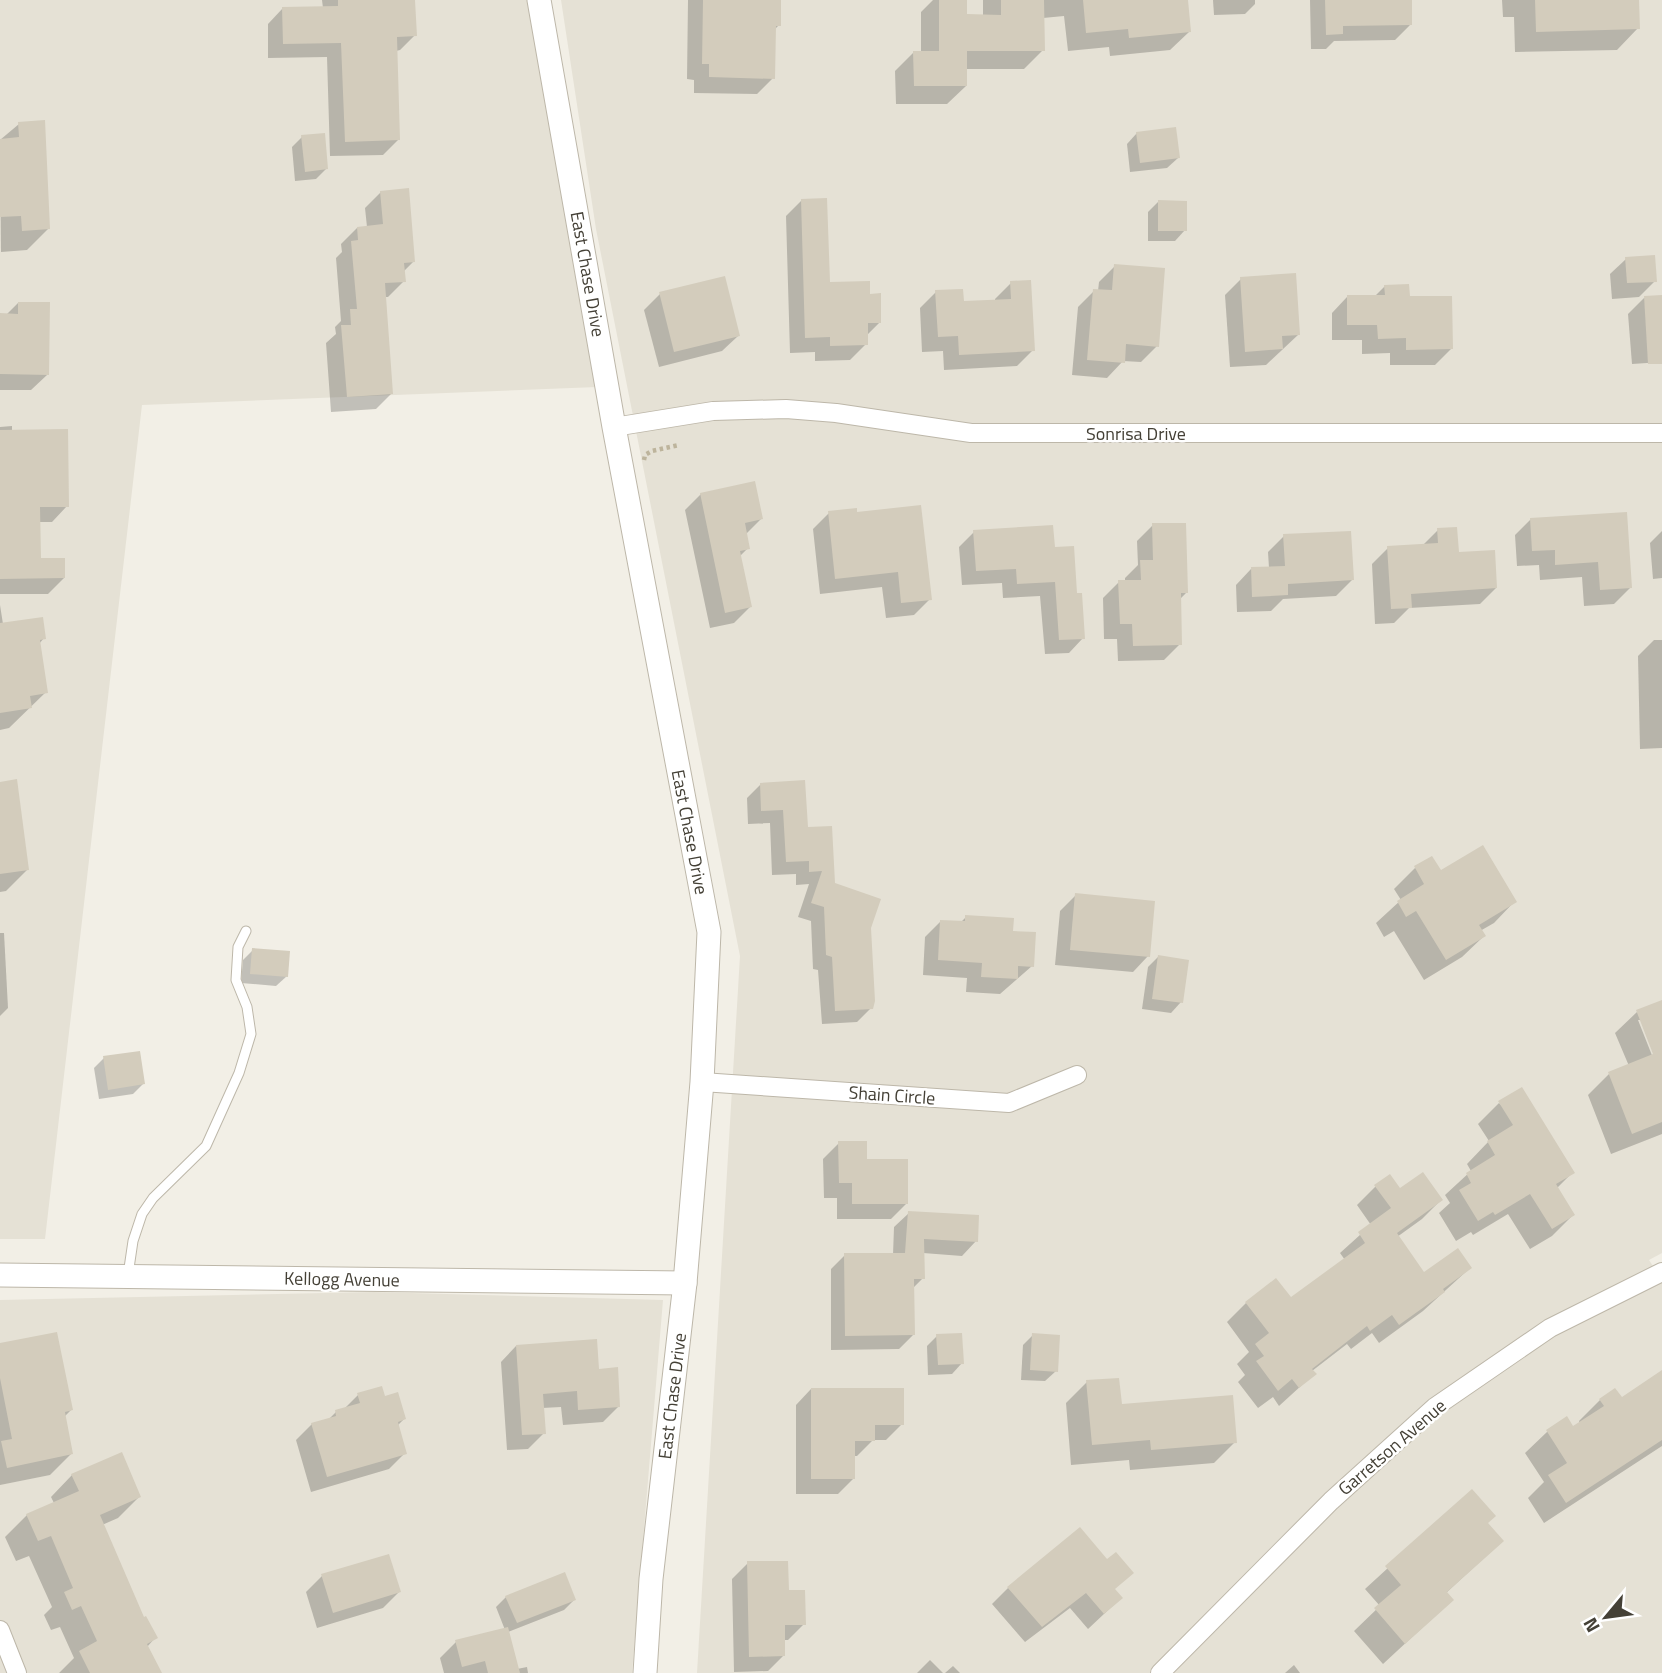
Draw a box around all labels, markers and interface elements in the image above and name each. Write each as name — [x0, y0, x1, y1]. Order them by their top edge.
street label: East Chase Drive — [564, 209, 612, 339]
street label: Sonrisa Drive — [1086, 420, 1186, 447]
street label: East Chase Drive — [665, 767, 715, 897]
street label: Shain Circle — [848, 1079, 936, 1111]
street label: Kellogg Avenue — [284, 1264, 400, 1294]
street label: East Chase Drive — [651, 1331, 693, 1461]
street label: Garretson Avenue — [1332, 1392, 1452, 1502]
north arrow — [1571, 1582, 1641, 1652]
text: N — [1575, 1613, 1607, 1638]

